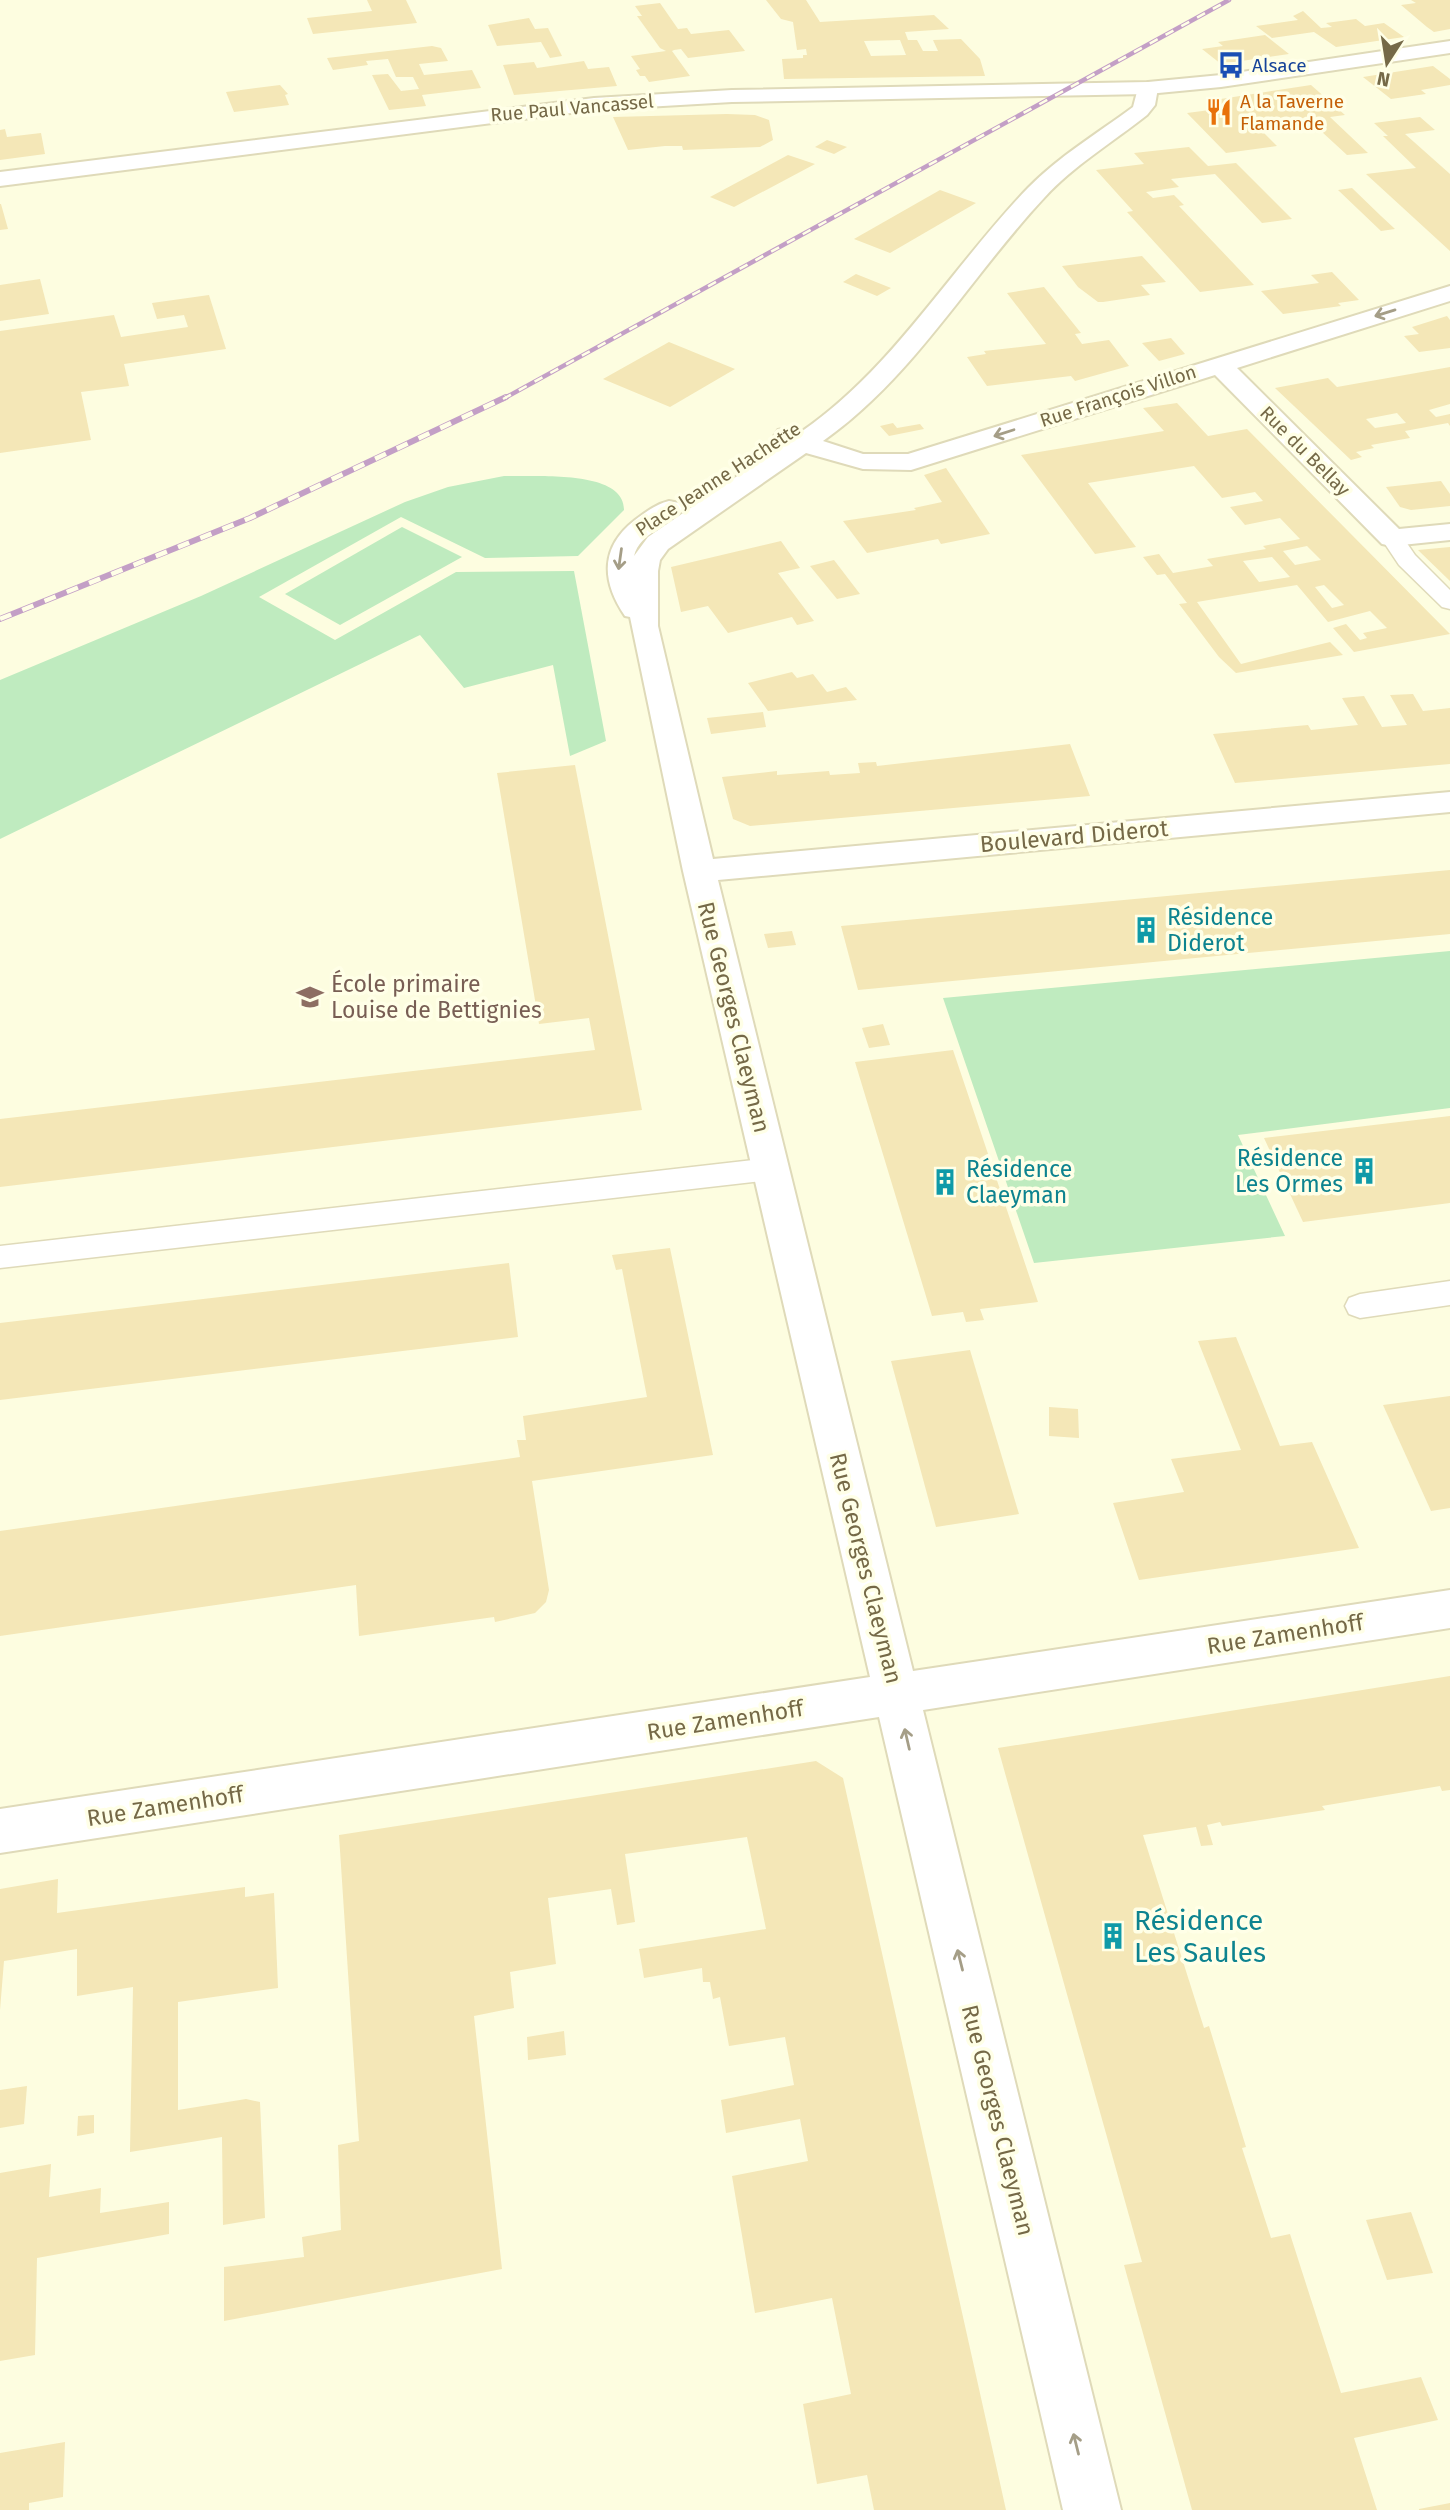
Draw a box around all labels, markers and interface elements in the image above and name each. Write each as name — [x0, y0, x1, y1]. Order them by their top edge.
north arrow — [1352, 28, 1422, 98]
bus stop icon: Alsace — [1216, 50, 1246, 80]
place label: Alsace — [1252, 54, 1307, 77]
text: N — [1375, 67, 1392, 92]
street label: Rue Paul Vancassel — [489, 89, 655, 127]
place label: A la Taverne Flamande — [1240, 90, 1344, 135]
restaurant icon: A la Taverne Flamande — [1204, 97, 1234, 127]
one-way arrow — [1374, 307, 1396, 320]
street label: Rue François Villon — [1037, 360, 1199, 432]
street label: Rue du Bellay — [1255, 401, 1355, 501]
street label: Place Jeanne Hachette — [631, 417, 805, 541]
one-way arrow — [994, 427, 1016, 440]
one-way arrow — [614, 547, 627, 570]
street label: Boulevard Diderot — [979, 814, 1170, 858]
street label: Rue Georges Claeyman — [692, 899, 776, 1135]
place label: Résidence Diderot — [1167, 903, 1273, 957]
building icon: Résidence Diderot — [1131, 915, 1161, 945]
place label: École primaire Louise de Bettignies — [331, 969, 542, 1024]
school or university icon: École primaire Louise de Bettignies — [295, 982, 325, 1012]
place label: Résidence Les Ormes — [1235, 1144, 1343, 1198]
place label: Résidence Claeyman — [966, 1155, 1072, 1209]
building icon: Résidence Les Ormes — [1349, 1156, 1379, 1186]
building icon: Résidence Claeyman — [930, 1167, 960, 1197]
street label: Rue Georges Claeyman — [824, 1450, 908, 1686]
street label: Rue Zamenhoff — [1205, 1607, 1368, 1660]
street label: Rue Zamenhoff — [645, 1693, 808, 1746]
one-way arrow — [899, 1728, 913, 1751]
street label: Rue Zamenhoff — [85, 1779, 248, 1832]
place label: Résidence Les Saules — [1134, 1904, 1266, 1969]
building icon: Résidence Les Saules — [1098, 1921, 1128, 1951]
one-way arrow — [953, 1950, 966, 1972]
street label: Rue Georges Claeyman — [956, 2002, 1040, 2238]
one-way arrow — [1069, 2433, 1082, 2456]

